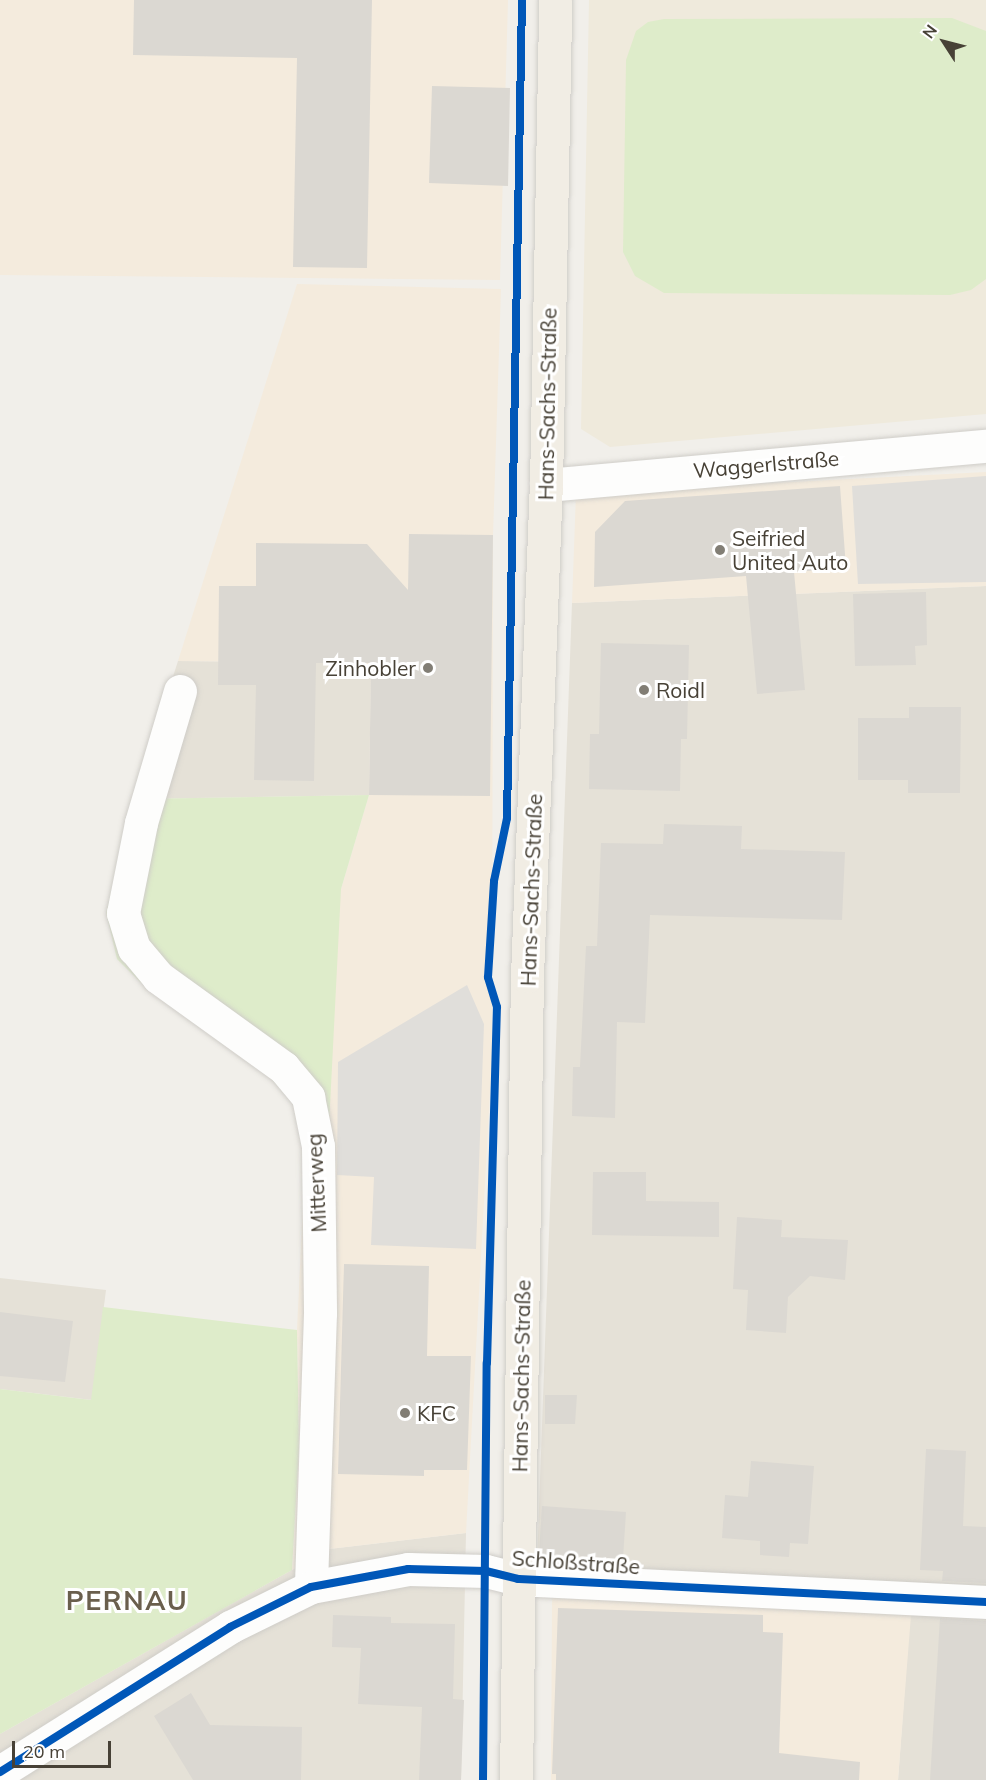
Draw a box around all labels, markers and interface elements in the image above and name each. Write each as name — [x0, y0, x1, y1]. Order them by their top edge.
north arrow — [914, 12, 974, 72]
text: N — [918, 21, 941, 42]
street label: Hans-Sachs-Straße — [533, 307, 561, 501]
street label: Waggerlstraße — [692, 445, 840, 483]
place label: Seifried United Auto — [732, 525, 848, 575]
marker: Seifried United Auto — [713, 543, 727, 557]
place label: Zinhobler — [325, 655, 416, 681]
marker: Zinhobler — [421, 661, 435, 675]
place label: Roidl — [656, 677, 705, 703]
marker: Roidl — [637, 683, 651, 697]
street label: Hans-Sachs-Straße — [515, 793, 547, 987]
street label: Mitterweg — [301, 1133, 331, 1233]
street label: Hans-Sachs-Straße — [507, 1279, 535, 1473]
place label: KFC — [417, 1400, 456, 1426]
marker: KFC — [398, 1406, 412, 1420]
street label: Schloßstraße — [511, 1545, 641, 1579]
district label: PERNAU — [66, 1585, 188, 1617]
scale bar — [15, 1729, 114, 1767]
text: 20 m — [23, 1740, 65, 1763]

